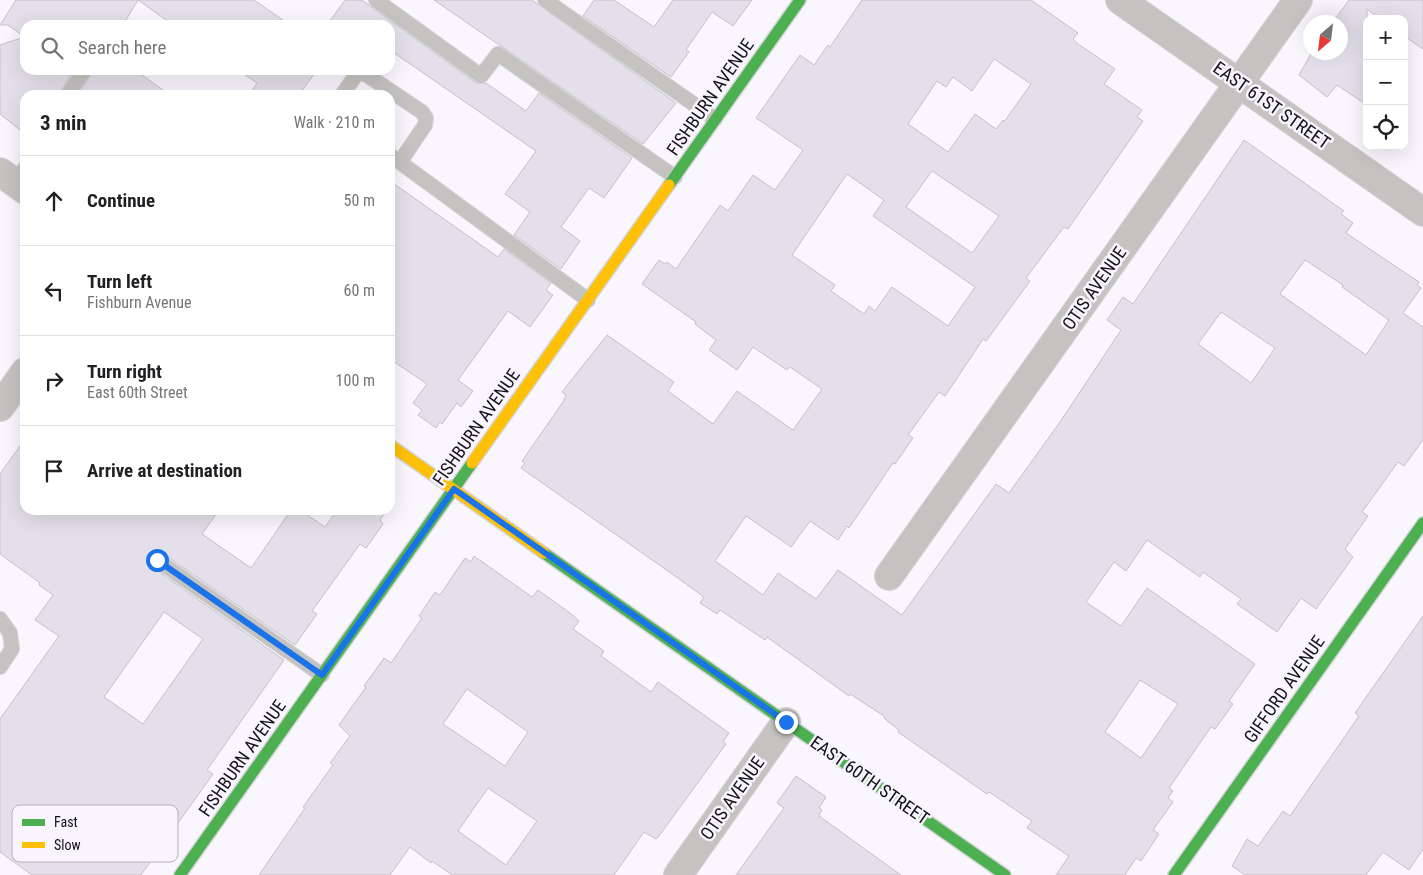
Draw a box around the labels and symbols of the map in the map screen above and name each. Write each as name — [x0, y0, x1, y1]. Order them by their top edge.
north arrow — [1303, 15, 1348, 60]
street label: FISHBURN AVENUE — [662, 35, 758, 159]
street label: EAST 61ST STREET — [1210, 57, 1334, 153]
street label: OTIS AVENUE — [1058, 242, 1130, 334]
street label: FISHBURN AVENUE — [428, 365, 524, 489]
route start — [146, 549, 169, 572]
street label: GIFFORD AVENUE — [1239, 631, 1329, 747]
street label: FISHBURN AVENUE — [194, 696, 290, 820]
route end — [775, 711, 798, 734]
street label: EAST 60TH STREET — [807, 731, 933, 829]
street label: OTIS AVENUE — [696, 752, 768, 844]
legend — [12, 805, 178, 862]
text: Fast — [54, 814, 78, 830]
text: Slow — [54, 837, 81, 853]

